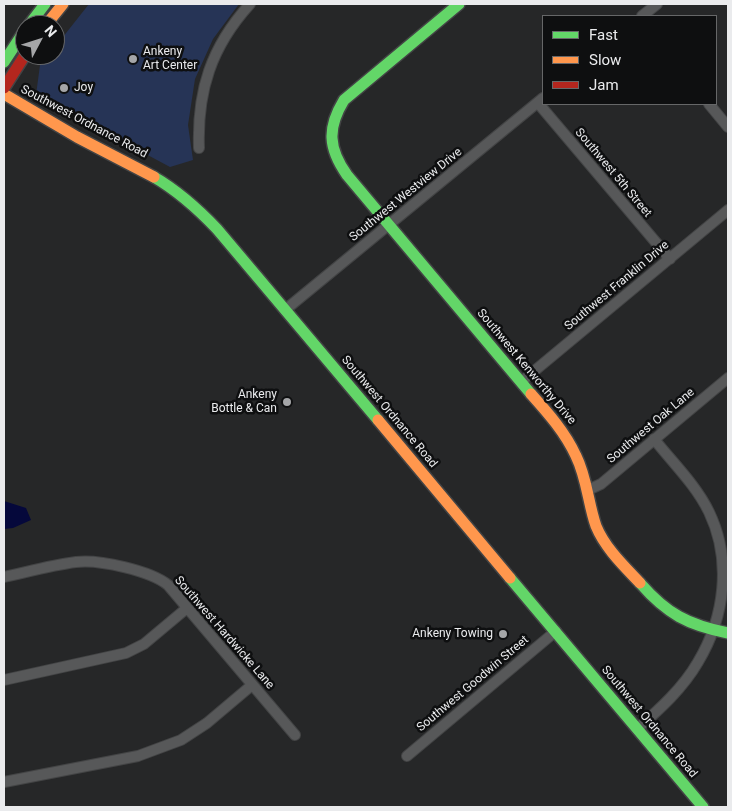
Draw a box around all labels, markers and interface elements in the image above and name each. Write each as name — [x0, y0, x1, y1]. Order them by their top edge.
north arrow — [15, 15, 65, 65]
legend — [542, 15, 717, 105]
text: N — [41, 22, 60, 40]
text: Fast — [589, 26, 618, 44]
place label: Ankeny Art Center — [143, 45, 197, 73]
text: Slow — [589, 51, 621, 69]
marker: Ankeny Art Center — [127, 53, 139, 65]
text: Jam — [589, 76, 619, 94]
place label: Joy — [74, 81, 93, 95]
street label: Southwest Ordnance Road — [18, 82, 150, 162]
marker: Joy — [58, 82, 70, 94]
street label: Southwest 5th Street — [572, 126, 654, 220]
street label: Southwest Westview Drive — [347, 145, 465, 245]
street label: Southwest Franklin Drive — [562, 238, 672, 334]
street label: Southwest Kenworthy Drive — [473, 306, 579, 428]
street label: Southwest Ordnance Road — [338, 353, 440, 471]
street label: Southwest Oak Lane — [604, 385, 698, 467]
place label: Ankeny Bottle & Can — [211, 388, 277, 416]
marker: Ankeny Bottle & Can — [281, 396, 293, 408]
street label: Southwest Hardwicke Lane — [171, 574, 277, 692]
place label: Ankeny Towing — [412, 627, 493, 641]
marker: Ankeny Towing — [497, 628, 509, 640]
street label: Southwest Goodwin Street — [414, 633, 532, 735]
street label: Southwest Ordnance Road — [598, 663, 700, 781]

